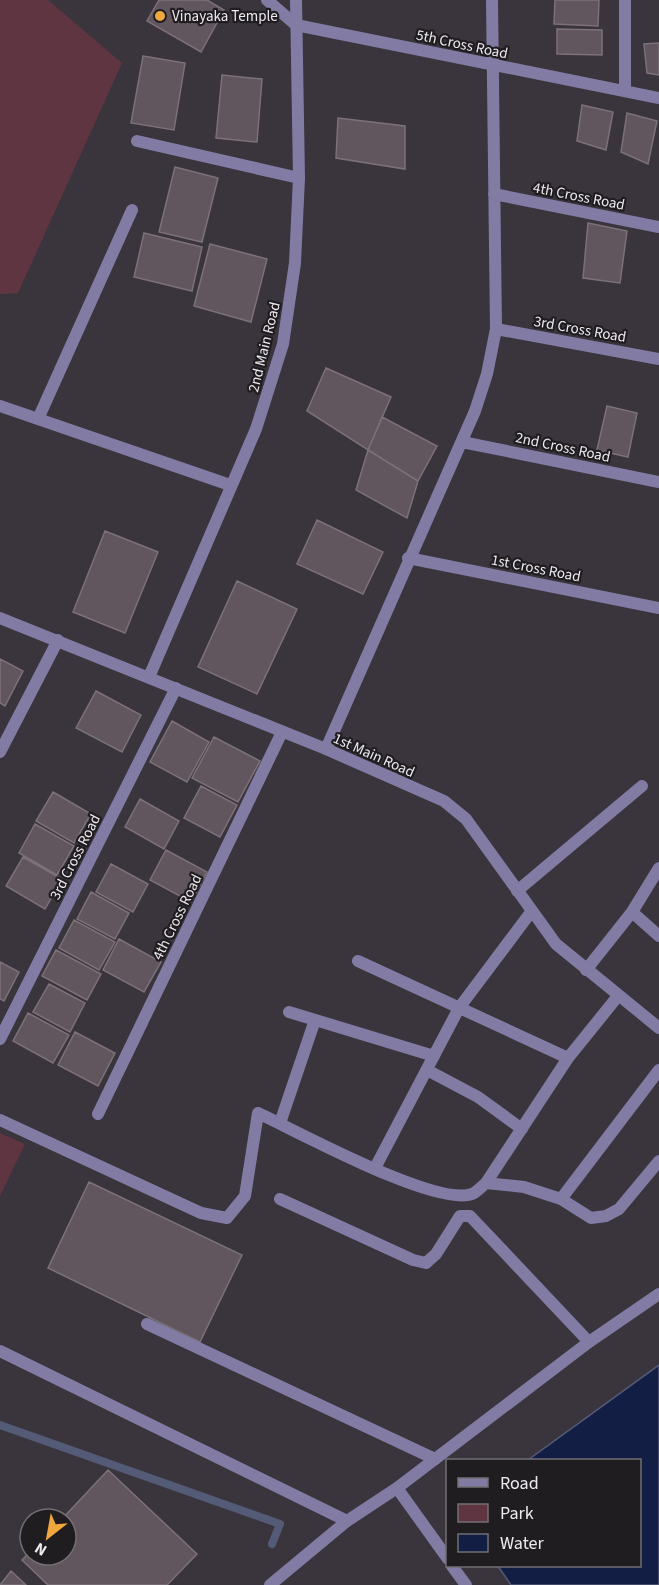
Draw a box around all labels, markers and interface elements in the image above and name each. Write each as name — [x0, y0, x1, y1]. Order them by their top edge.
place label: Vinayaka Temple — [172, 6, 278, 27]
marker: Vinayaka Temple — [153, 9, 167, 23]
street label: 5th Cross Road — [414, 25, 510, 64]
street label: 4th Cross Road — [531, 177, 627, 216]
street label: 2nd Main Road — [243, 300, 286, 395]
street label: 3rd Cross Road — [532, 311, 628, 348]
street label: 2nd Cross Road — [514, 427, 612, 468]
street label: 1st Cross Road — [489, 550, 583, 587]
street label: 1st Main Road — [330, 728, 418, 783]
street label: 3rd Cross Road — [45, 811, 106, 904]
street label: 4th Cross Road — [148, 871, 207, 964]
legend — [446, 1459, 641, 1567]
text: Road — [500, 1471, 539, 1496]
text: Park — [500, 1501, 534, 1526]
north arrow — [18, 1507, 78, 1567]
text: Water — [500, 1531, 544, 1556]
text: N — [31, 1537, 51, 1561]

